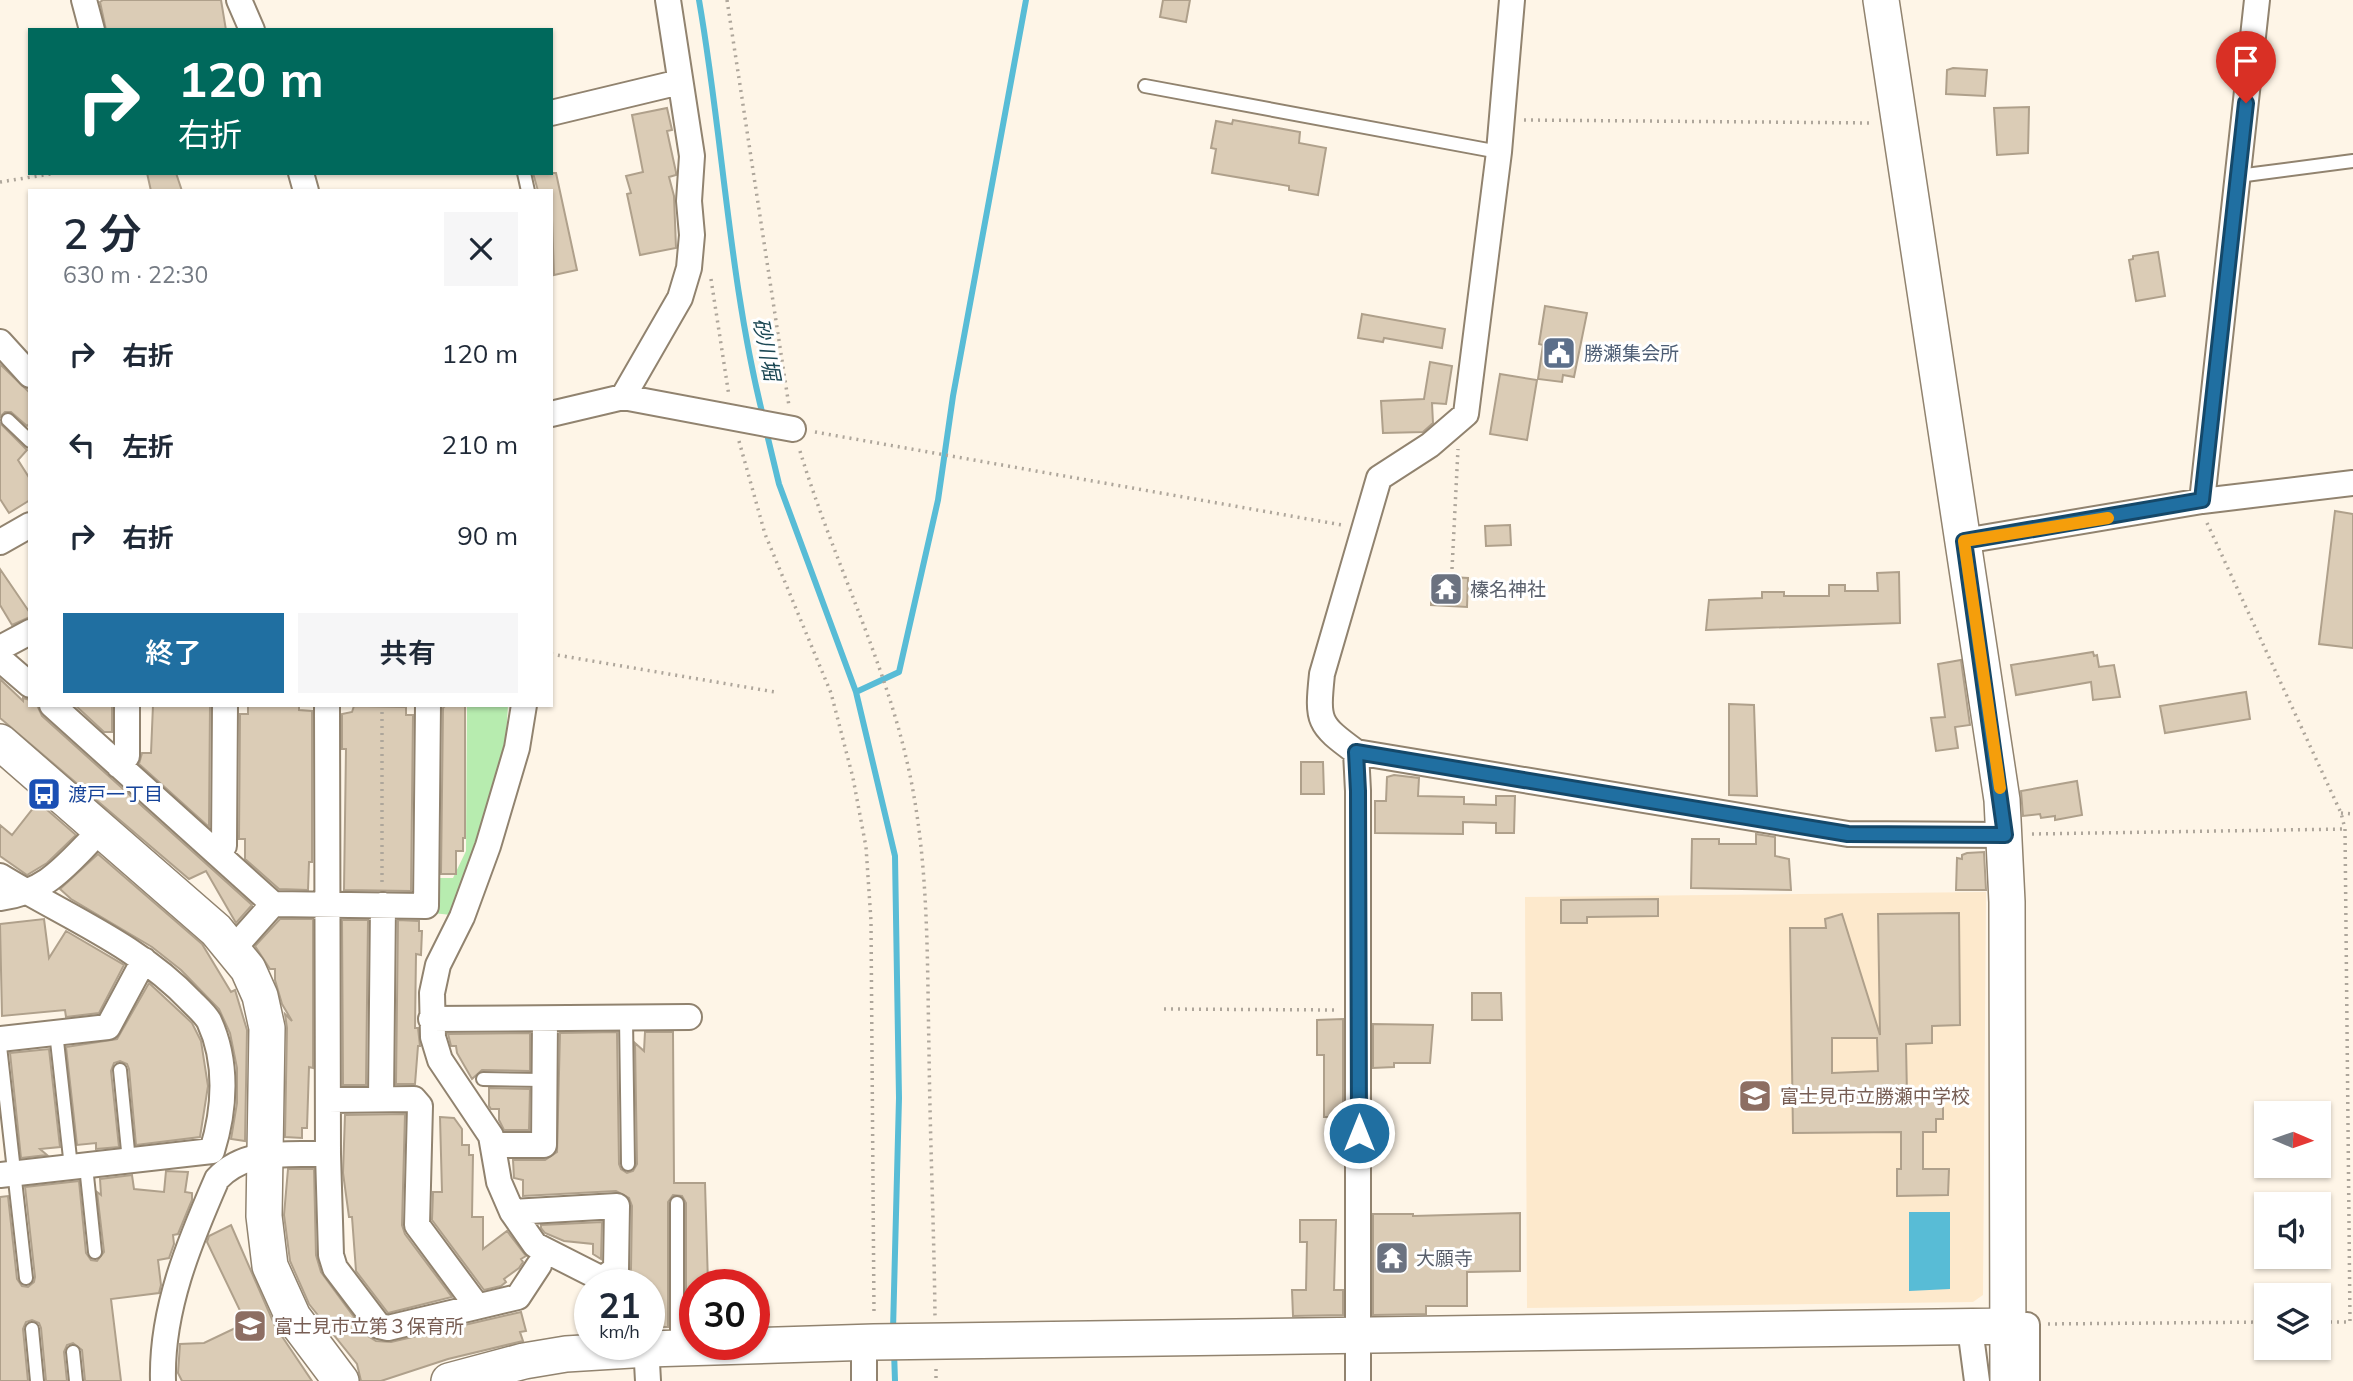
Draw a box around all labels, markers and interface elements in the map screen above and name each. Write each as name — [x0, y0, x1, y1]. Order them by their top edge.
pin — [2216, 31, 2276, 103]
icon: arrive — [2227, 42, 2265, 80]
text: 120 m — [178, 48, 324, 109]
icon: right — [63, 56, 154, 147]
text: 右折 — [178, 114, 242, 154]
text: 2 分 — [63, 207, 141, 260]
button: close — [444, 212, 518, 286]
text: 630 m · 22:30 — [63, 260, 208, 289]
water label: 砂川堀 — [748, 315, 786, 385]
public building icon: 勝瀬集会所 — [1540, 334, 1578, 372]
icon: right — [63, 335, 101, 373]
text: 120 m — [442, 337, 518, 370]
text: 右折 — [122, 339, 174, 372]
place label: 勝瀬集会所 — [1584, 341, 1679, 365]
icon: left — [63, 426, 101, 464]
text: 210 m — [442, 428, 518, 461]
text: 左折 — [122, 430, 174, 463]
icon: right — [63, 517, 101, 555]
text: 90 m — [457, 519, 518, 552]
text: 右折 — [122, 521, 174, 554]
temple icon: 榛名神社 — [1427, 570, 1465, 608]
place label: 榛名神社 — [1470, 577, 1546, 601]
button: 終了 — [63, 613, 284, 693]
button: 共有 — [298, 613, 518, 693]
bus stop icon: 渡戸一丁目 — [25, 775, 63, 813]
place label: 渡戸一丁目 — [68, 782, 163, 806]
school or university icon: 富士見市立勝瀬中学校 — [1736, 1077, 1774, 1115]
place label: 富士見市立勝瀬中学校 — [1780, 1084, 1970, 1108]
position arrow — [1322, 1096, 1396, 1170]
north arrow — [2254, 1101, 2331, 1178]
map controls — [2254, 1101, 2331, 1360]
button: sound — [2254, 1192, 2331, 1269]
temple icon: 大願寺 — [1373, 1239, 1411, 1277]
place label: 大願寺 — [1416, 1246, 1473, 1270]
speed limit sign: 30 — [679, 1269, 770, 1360]
text: 21 — [598, 1283, 641, 1327]
button: layers — [2254, 1283, 2331, 1360]
school or university icon: 富士見市立第３保育所 — [231, 1307, 269, 1345]
place label: 富士見市立第３保育所 — [274, 1314, 464, 1338]
text: km/h — [599, 1320, 640, 1343]

